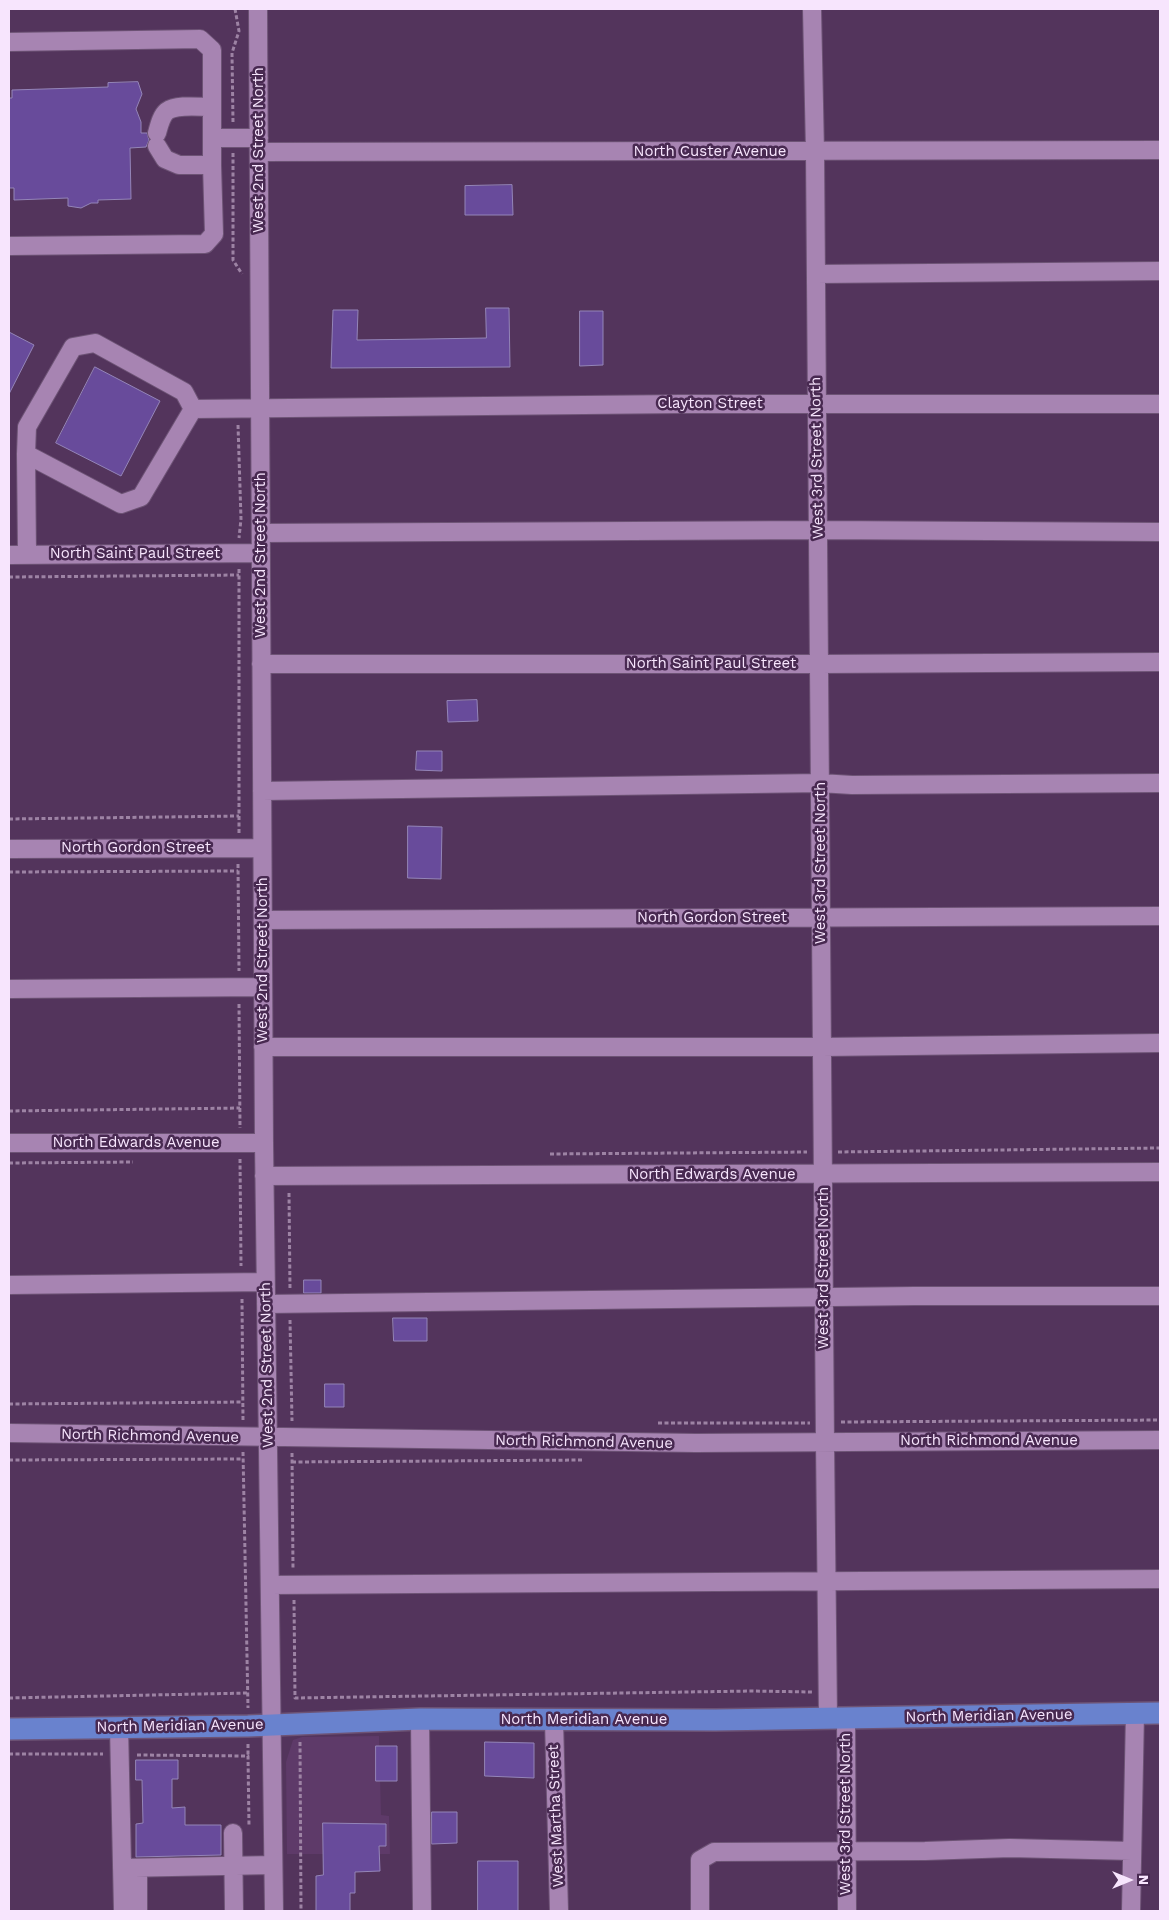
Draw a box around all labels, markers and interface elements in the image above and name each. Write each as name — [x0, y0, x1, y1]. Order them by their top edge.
street label: West 2nd Street North — [250, 67, 268, 233]
street label: North Custer Avenue — [634, 143, 786, 161]
street label: West 3rd Street North — [807, 377, 827, 539]
street label: Clayton Street — [657, 395, 763, 413]
street label: West 2nd Street North — [252, 472, 270, 638]
street label: North Saint Paul Street — [50, 545, 220, 563]
street label: North Saint Paul Street — [626, 655, 796, 673]
street label: West 3rd Street North — [812, 782, 830, 944]
street label: North Gordon Street — [61, 839, 211, 857]
street label: West 2nd Street North — [254, 877, 272, 1043]
street label: North Gordon Street — [637, 909, 787, 927]
street label: North Edwards Avenue — [52, 1134, 220, 1152]
street label: North Edwards Avenue — [628, 1166, 796, 1184]
street label: West 3rd Street North — [815, 1187, 833, 1349]
street label: West 2nd Street North — [257, 1282, 277, 1448]
street label: North Richmond Avenue — [61, 1425, 239, 1447]
street label: North Richmond Avenue — [495, 1431, 673, 1453]
street label: North Richmond Avenue — [900, 1432, 1078, 1450]
street label: North Meridian Avenue — [905, 1706, 1073, 1726]
street label: North Meridian Avenue — [500, 1711, 668, 1729]
street label: North Meridian Avenue — [96, 1716, 264, 1736]
street label: West 3rd Street North — [837, 1733, 855, 1895]
street label: West Martha Street — [545, 1744, 567, 1888]
north arrow — [1104, 1855, 1154, 1905]
text: N — [1136, 1875, 1152, 1885]

